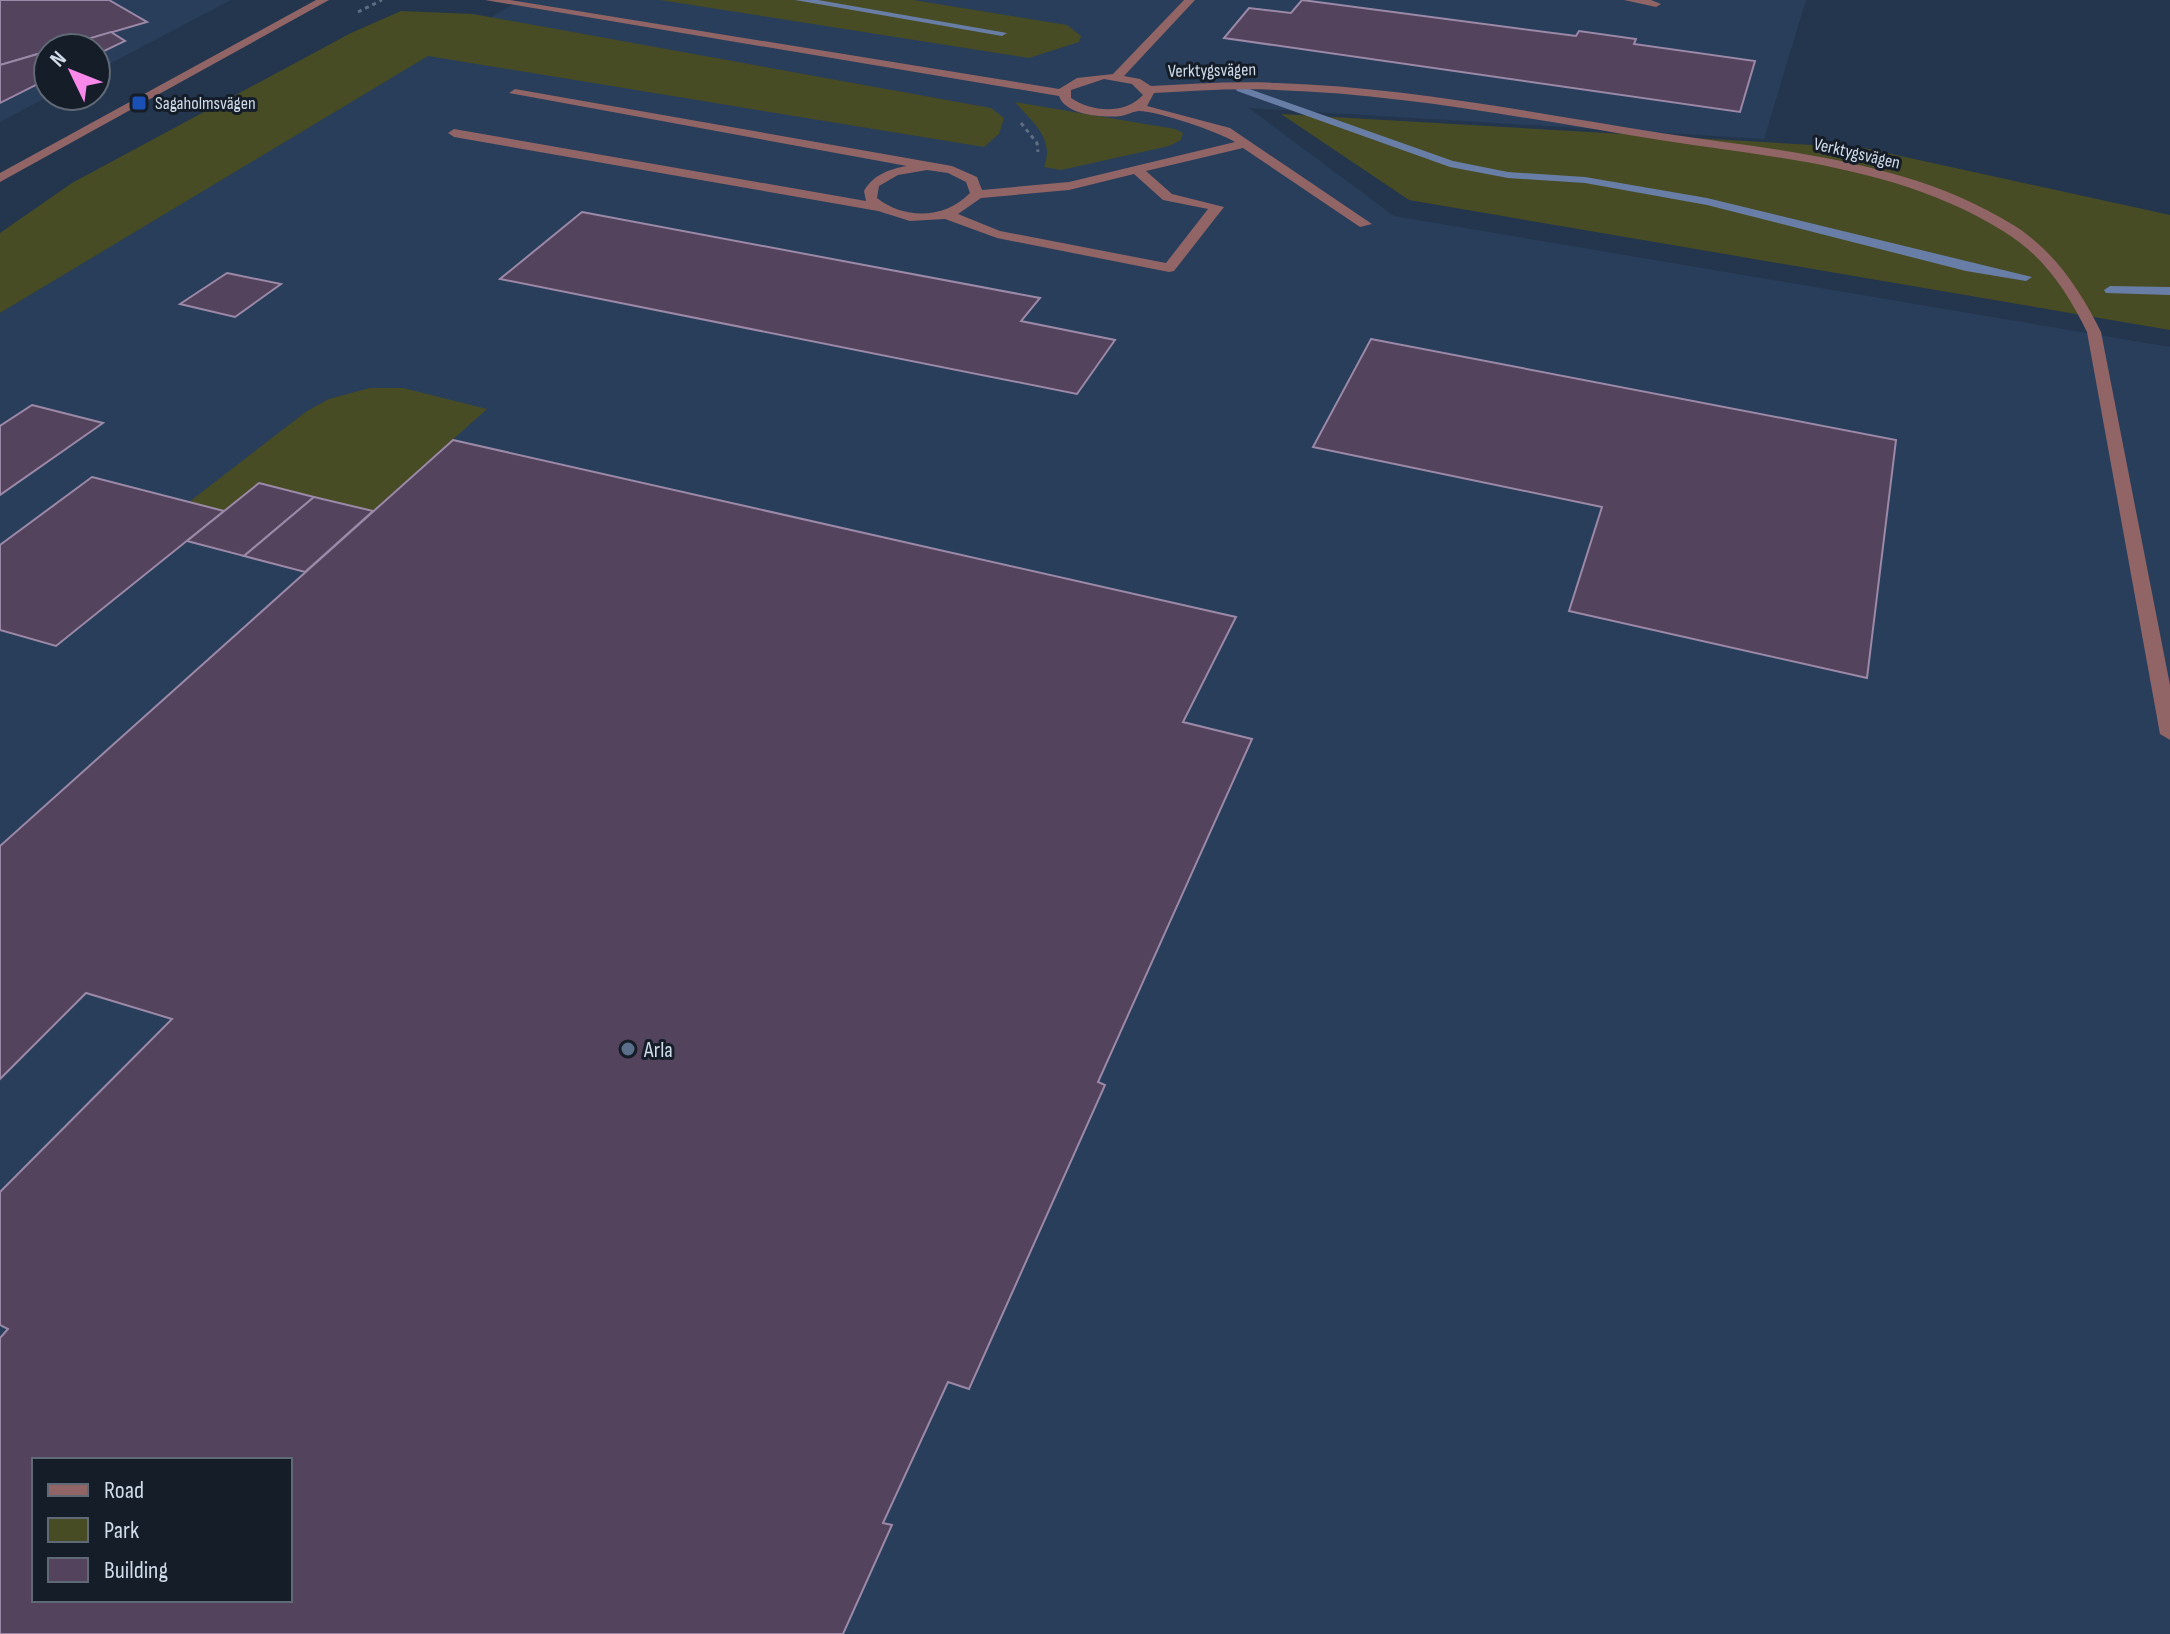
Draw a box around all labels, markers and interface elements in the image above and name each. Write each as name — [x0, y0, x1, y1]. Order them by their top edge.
north arrow — [32, 32, 112, 112]
text: N — [45, 46, 72, 73]
street label: Verktygsvägen — [1168, 59, 1256, 82]
place label: Sagaholmsvägen — [155, 93, 256, 114]
marker: Sagaholmsvägen — [130, 94, 148, 112]
street label: Verktygsvägen — [1812, 133, 1902, 174]
place label: Arla — [643, 1037, 673, 1064]
marker: Arla — [619, 1040, 637, 1058]
legend — [32, 1458, 292, 1602]
text: Road — [104, 1476, 144, 1505]
text: Park — [104, 1516, 139, 1545]
text: Building — [104, 1556, 168, 1585]

